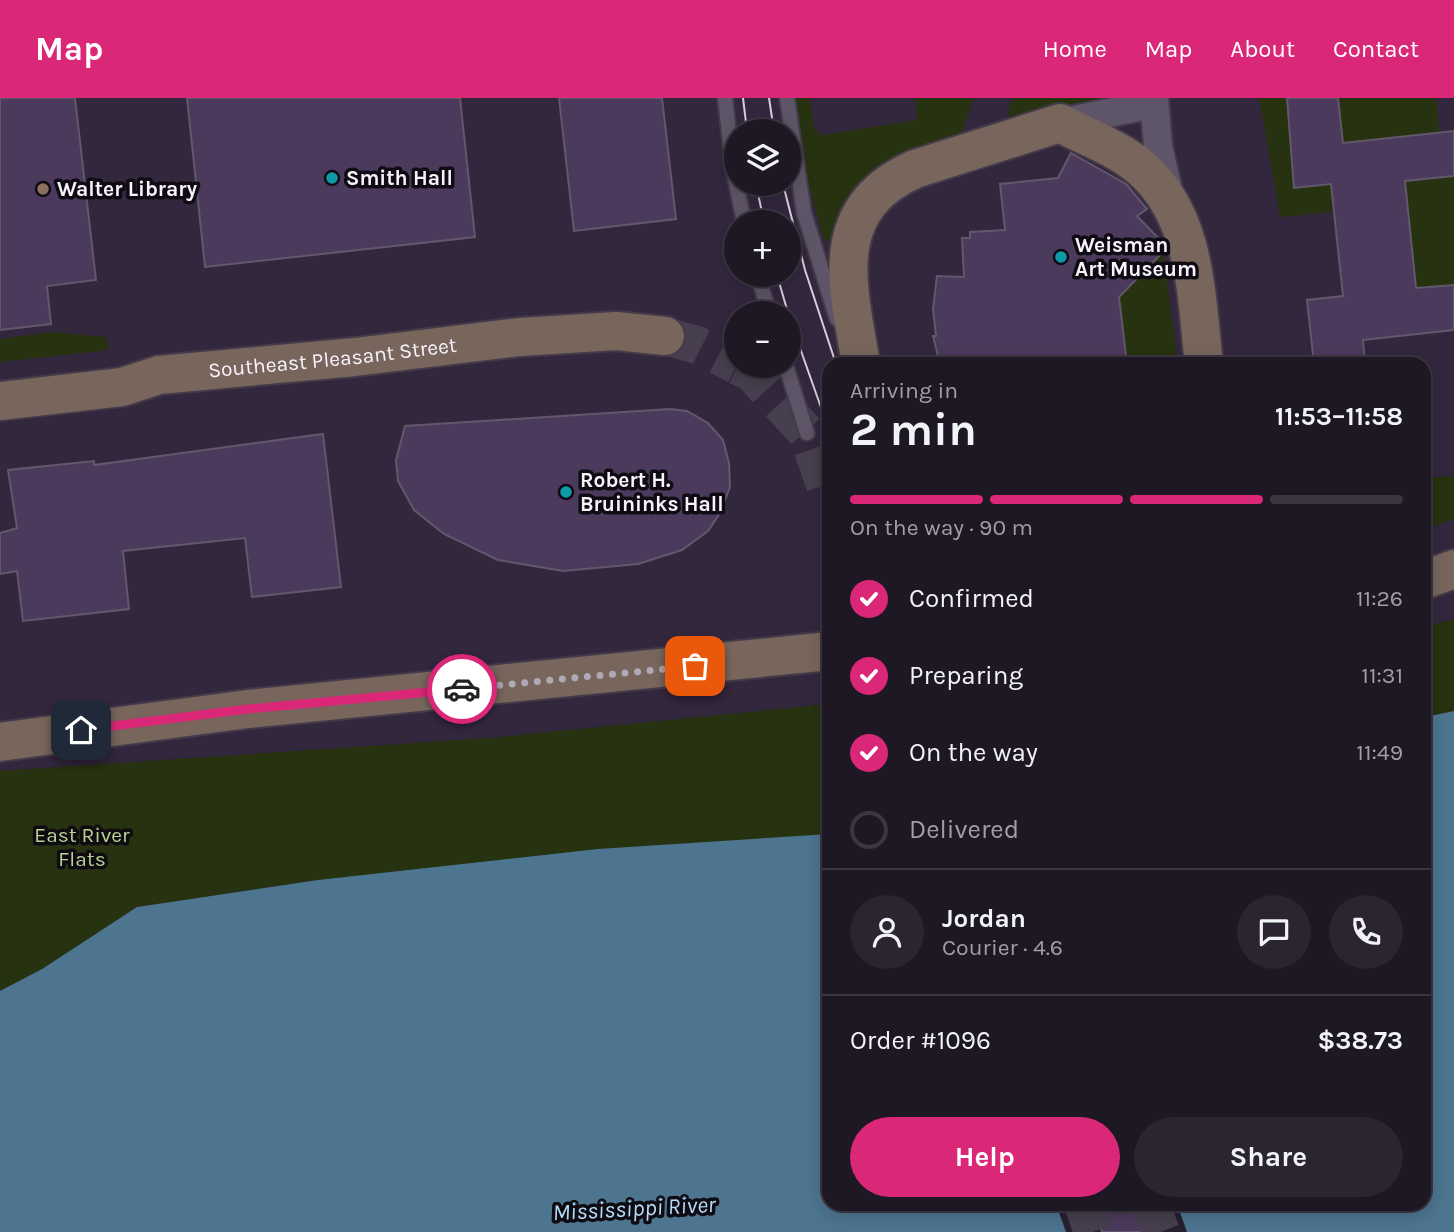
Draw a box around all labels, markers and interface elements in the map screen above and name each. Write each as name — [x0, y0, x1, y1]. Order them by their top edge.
text: Map — [35, 30, 103, 68]
text: Home — [1043, 35, 1107, 63]
text: Map — [1145, 35, 1192, 63]
text: About — [1230, 35, 1295, 63]
text: Contact — [1333, 35, 1419, 63]
map controls — [724, 119, 801, 378]
button: layers — [724, 119, 801, 196]
place label: Smith Hall — [346, 166, 453, 190]
marker: Smith Hall — [324, 170, 340, 186]
place label: Walter Library — [57, 177, 198, 201]
marker: Walter Library — [35, 181, 51, 197]
button: + — [724, 210, 801, 287]
place label: Weisman Art Museum — [1075, 233, 1197, 281]
marker: Weisman Art Museum — [1053, 249, 1069, 265]
button: − — [724, 301, 801, 378]
street label: Southeast Pleasant Street — [207, 333, 458, 382]
text: Arriving in — [850, 377, 958, 404]
text: 11:53–11:58 — [1275, 401, 1403, 432]
text: 2 min — [850, 403, 977, 457]
place label: Robert H. Bruininks Hall — [580, 468, 724, 516]
marker: Robert H. Bruininks Hall — [558, 484, 574, 500]
text: On the way · 90 m — [850, 514, 1033, 541]
icon: check — [850, 580, 888, 618]
text: Confirmed — [909, 583, 1034, 614]
text: 11:26 — [1356, 585, 1403, 612]
pin — [665, 636, 725, 696]
icon: bag — [676, 647, 714, 685]
courier — [427, 654, 497, 724]
icon: check — [850, 657, 888, 695]
text: Preparing — [909, 660, 1023, 691]
text: 11:31 — [1361, 662, 1403, 689]
icon: car — [443, 670, 481, 708]
pin — [51, 700, 111, 760]
icon: home — [62, 711, 100, 749]
icon: check — [850, 734, 888, 772]
text: On the way — [909, 737, 1038, 768]
text: 11:49 — [1356, 739, 1403, 766]
text: Delivered — [909, 814, 1019, 845]
park label: East River Flats — [34, 823, 130, 871]
button: person — [850, 895, 924, 969]
button: chat — [1237, 895, 1311, 969]
button: phone — [1329, 895, 1403, 969]
text: Jordan — [942, 903, 1026, 934]
text: Courier · 4.6 — [942, 934, 1063, 961]
text: Order #1096 — [850, 1025, 991, 1056]
text: $38.73 — [1317, 1025, 1403, 1056]
button: Help — [850, 1117, 1120, 1197]
button: Share — [1134, 1117, 1403, 1197]
water label: Mississippi River — [552, 1191, 717, 1226]

